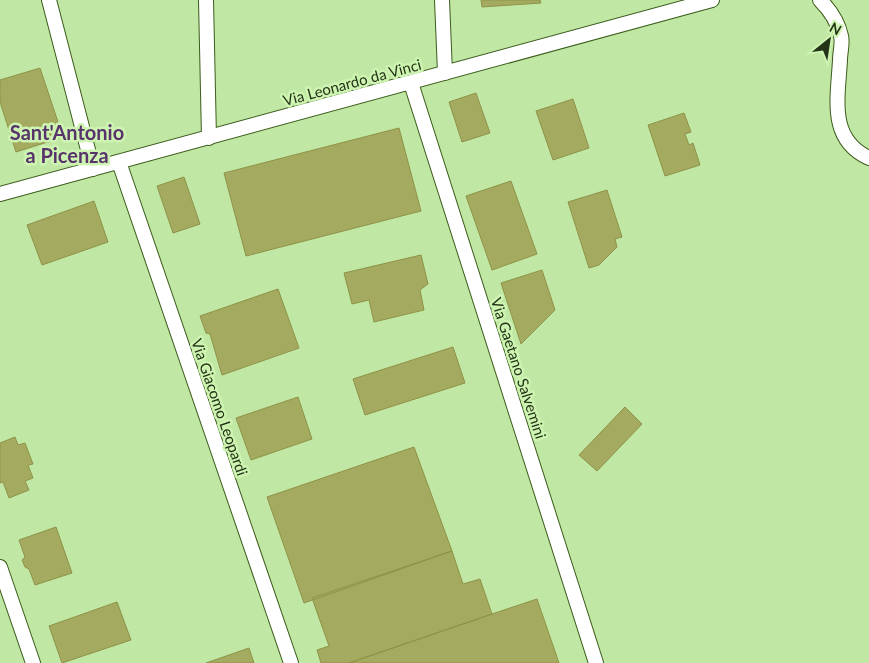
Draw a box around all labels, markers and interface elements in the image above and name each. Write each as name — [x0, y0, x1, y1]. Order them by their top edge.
north arrow — [804, 15, 854, 65]
text: N — [827, 18, 845, 38]
street label: Via Leonardo da Vinci — [281, 55, 423, 109]
district label: Sant'Antonio a Picenza — [10, 120, 124, 167]
street label: Via Gaetano Salvemini — [488, 295, 550, 441]
street label: Via Giacomo Leopardi — [188, 336, 252, 478]

